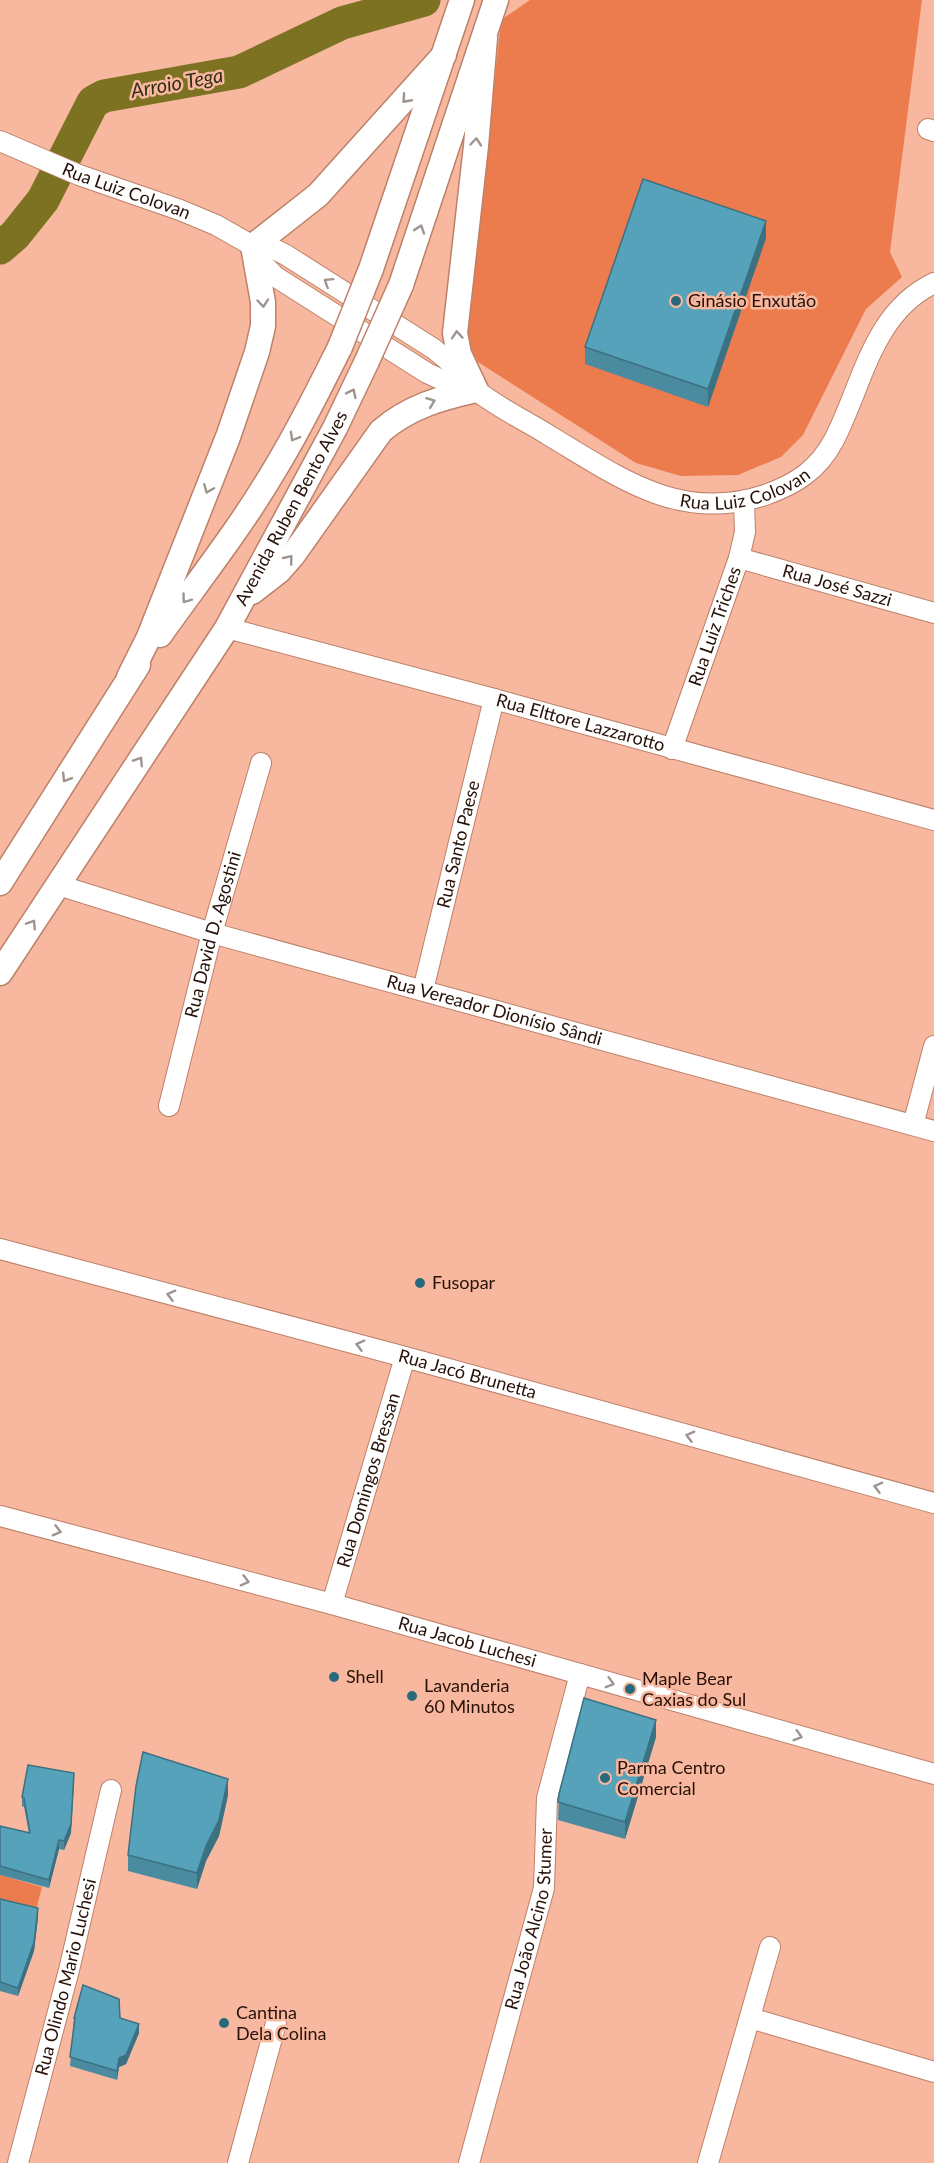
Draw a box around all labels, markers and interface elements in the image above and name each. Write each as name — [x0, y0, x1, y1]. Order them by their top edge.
water label: Arroio Tega — [128, 62, 225, 102]
one-way arrow — [402, 92, 413, 103]
one-way arrow — [470, 137, 483, 146]
street label: Rua Luiz Colovan — [59, 157, 194, 223]
one-way arrow — [412, 224, 425, 235]
one-way arrow — [323, 278, 334, 289]
place label: Ginásio Enxutão — [688, 289, 816, 311]
marker: Ginásio Enxutão — [669, 294, 683, 308]
one-way arrow — [256, 299, 269, 308]
one-way arrow — [451, 331, 464, 340]
one-way arrow — [345, 389, 356, 399]
one-way arrow — [425, 397, 436, 409]
street label: Avenida Ruben Bento Alves — [229, 407, 352, 609]
one-way arrow — [290, 431, 301, 441]
street label: Rua Luiz Colovan — [678, 463, 814, 514]
one-way arrow — [203, 483, 215, 494]
one-way arrow — [282, 555, 293, 566]
street label: Rua José Sazzi — [780, 559, 895, 611]
street label: Rua Luiz Triches — [683, 563, 745, 689]
one-way arrow — [182, 592, 193, 603]
street label: Rua Elttore Lazzarotto — [494, 688, 668, 756]
one-way arrow — [132, 757, 143, 768]
one-way arrow — [61, 772, 73, 782]
street label: Rua Santo Paese — [431, 778, 484, 910]
street label: Rua David D. Agostini — [179, 848, 245, 1020]
one-way arrow — [25, 920, 36, 931]
street label: Rua Vereador Dionísio Sândi — [384, 969, 605, 1049]
place label: Fusopar — [432, 1271, 496, 1293]
marker: Fusopar — [413, 1276, 427, 1290]
one-way arrow — [166, 1290, 177, 1302]
one-way arrow — [355, 1340, 365, 1353]
street label: Rua Jacó Brunetta — [396, 1344, 539, 1403]
street label: Rua Domingos Bressan — [331, 1390, 404, 1570]
one-way arrow — [685, 1430, 695, 1443]
one-way arrow — [873, 1482, 883, 1494]
one-way arrow — [51, 1524, 61, 1536]
one-way arrow — [239, 1574, 250, 1586]
street label: Rua Jacob Luchesi — [396, 1611, 539, 1671]
place label: Shell — [346, 1665, 384, 1687]
place label: Maple Bear Caxias do Sul — [642, 1667, 746, 1710]
marker: Shell — [327, 1670, 341, 1684]
place label: Lavanderia 60 Minutos — [424, 1674, 515, 1717]
one-way arrow — [604, 1676, 615, 1688]
marker: Maple Bear Caxias do Sul — [623, 1682, 637, 1696]
marker: Lavanderia 60 Minutos — [405, 1689, 419, 1703]
one-way arrow — [792, 1729, 803, 1741]
place label: Parma Centro Comercial — [617, 1756, 726, 1799]
marker: Parma Centro Comercial — [598, 1771, 612, 1785]
street label: Rua João Alcino Stumer — [499, 1827, 556, 2012]
street label: Rua Olindo Mario Luchesi — [30, 1876, 100, 2078]
place label: Cantina Dela Colina — [236, 2001, 326, 2044]
marker: Cantina Dela Colina — [217, 2016, 231, 2030]

